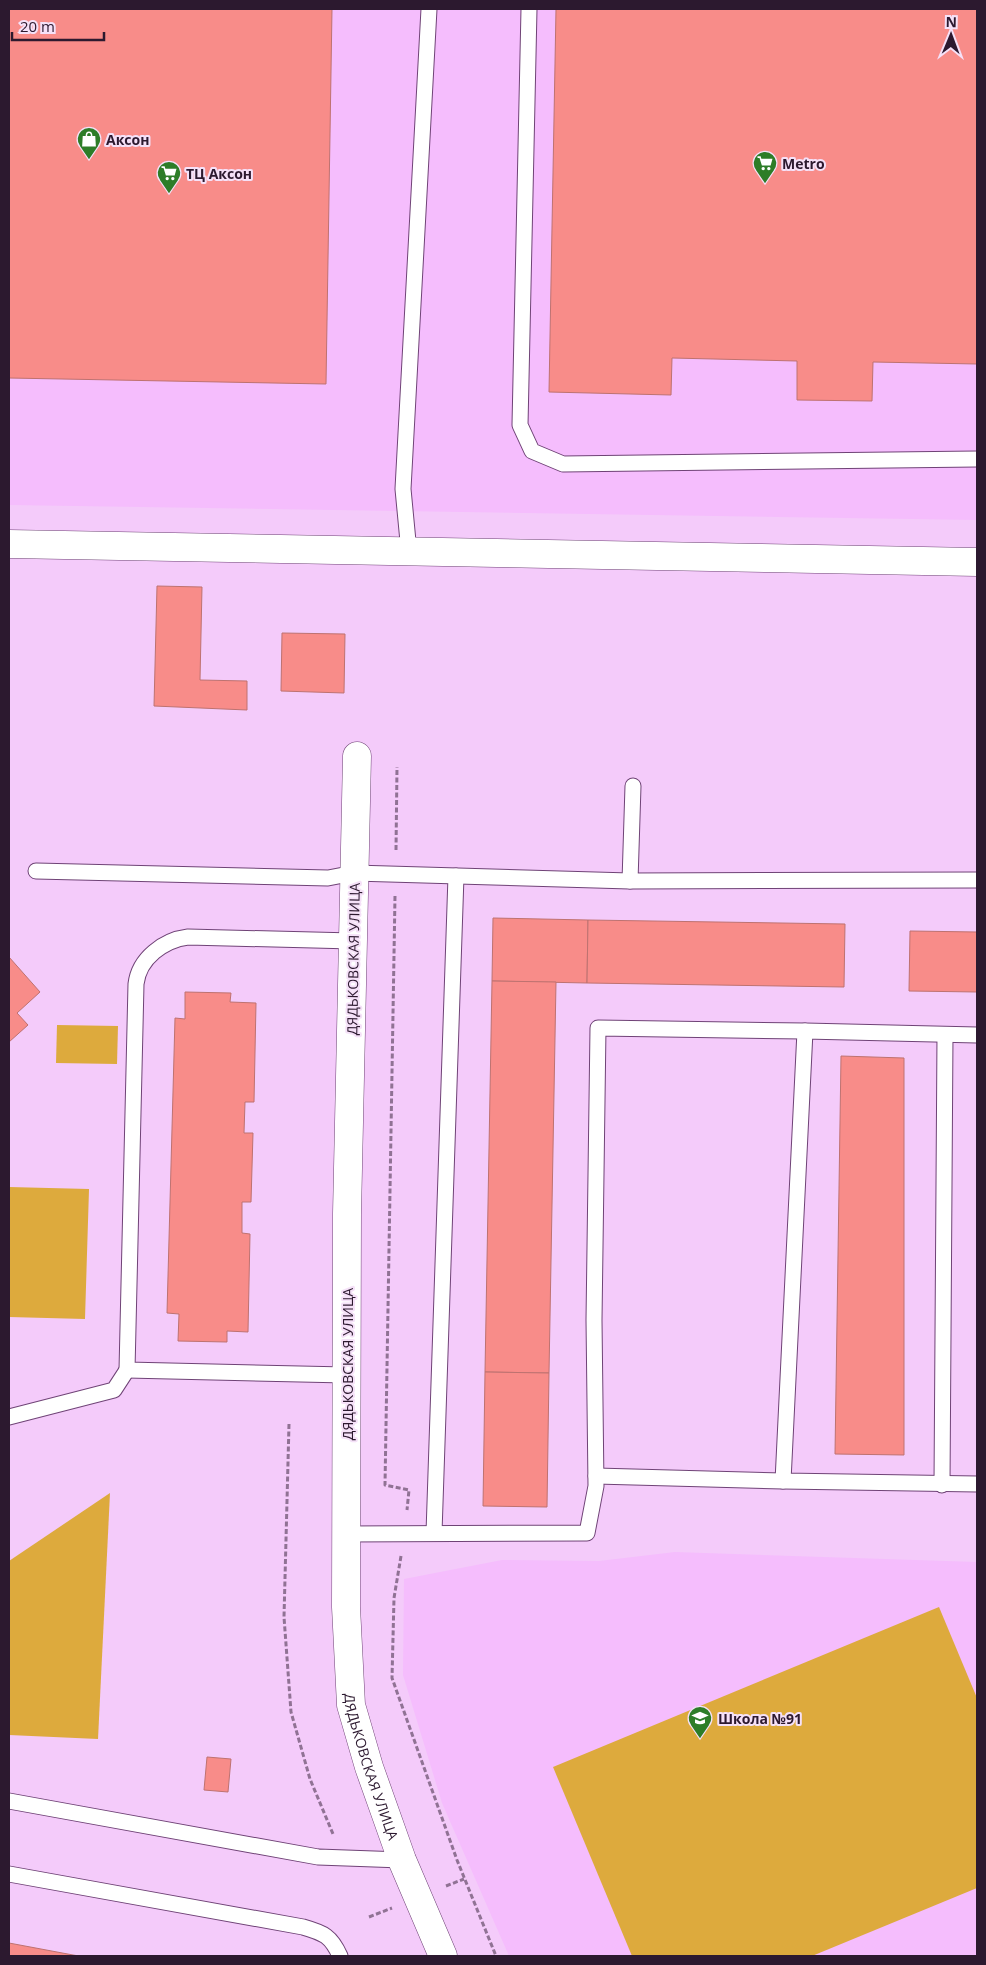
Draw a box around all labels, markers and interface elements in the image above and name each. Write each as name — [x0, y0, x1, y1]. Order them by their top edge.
scale bar — [12, 10, 105, 42]
north arrow — [926, 10, 976, 60]
text: N — [945, 12, 957, 31]
text: 20 m — [20, 16, 55, 36]
shop icon: Аксон — [76, 126, 102, 160]
place label: Аксон — [106, 130, 149, 149]
supermarket icon: Metro — [752, 150, 778, 184]
place label: Metro — [782, 154, 825, 173]
supermarket icon: ТЦ Аксон — [156, 160, 182, 194]
place label: ТЦ Аксон — [186, 164, 252, 183]
street label: ДЯДЬКОВСКАЯ УЛИЦА — [342, 883, 364, 1035]
street label: ДЯДЬКОВСКАЯ УЛИЦА — [338, 1288, 357, 1440]
street label: ДЯДЬКОВСКАЯ УЛИЦА — [341, 1693, 404, 1842]
school or university icon: Школа №91 — [687, 1705, 713, 1739]
place label: Школа №91 — [718, 1709, 802, 1728]

